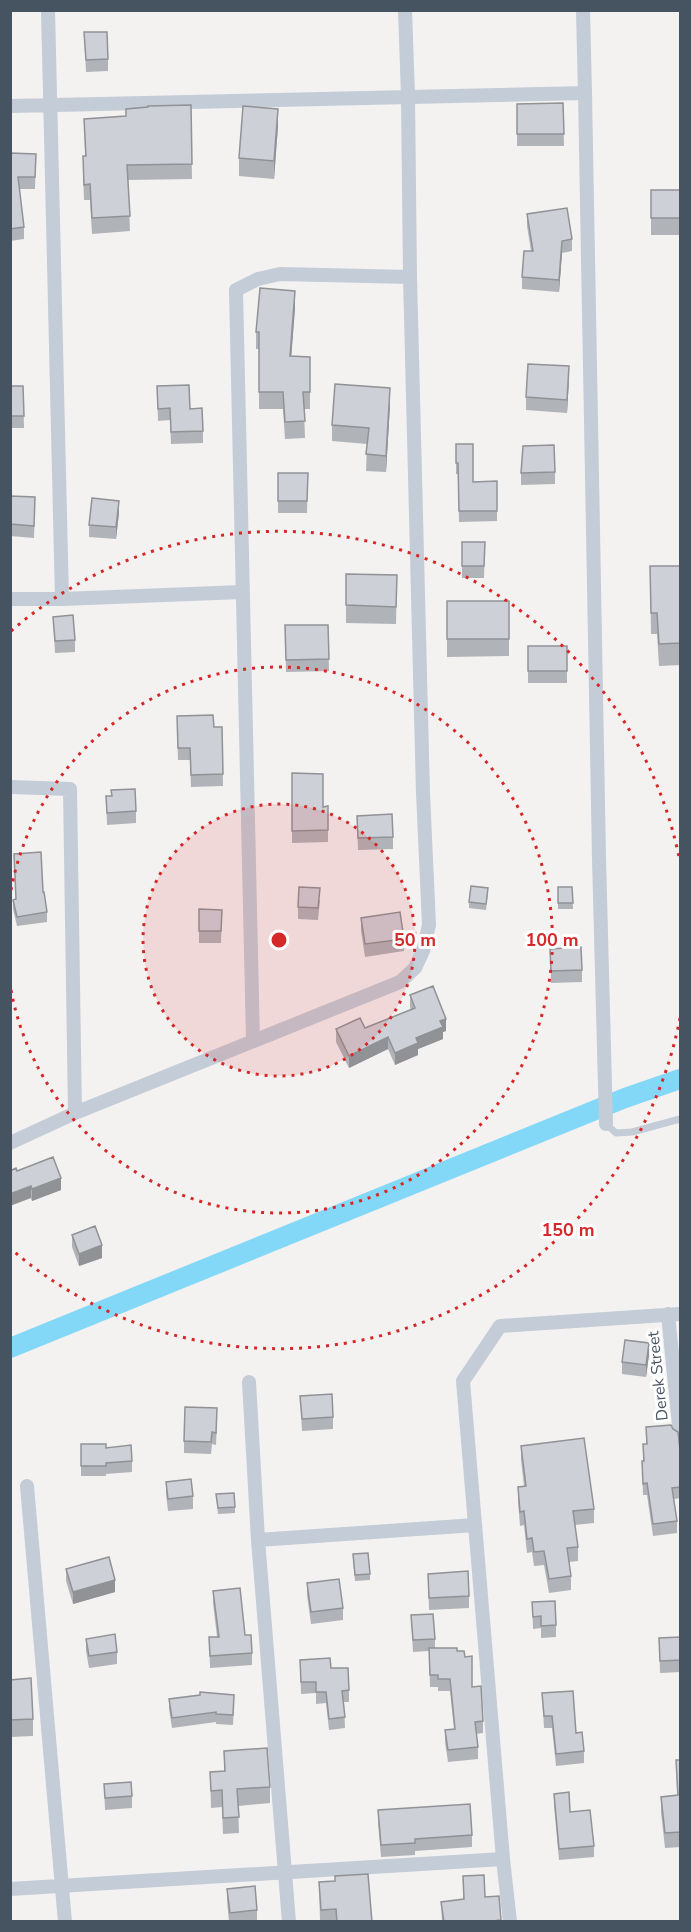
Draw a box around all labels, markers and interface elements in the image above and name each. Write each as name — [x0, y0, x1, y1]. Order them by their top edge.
text: 50 m — [394, 928, 436, 952]
text: 100 m — [525, 928, 579, 952]
centre of rings — [269, 930, 289, 950]
text: 150 m — [541, 1218, 595, 1242]
street label: Derek Street — [642, 1330, 674, 1422]

